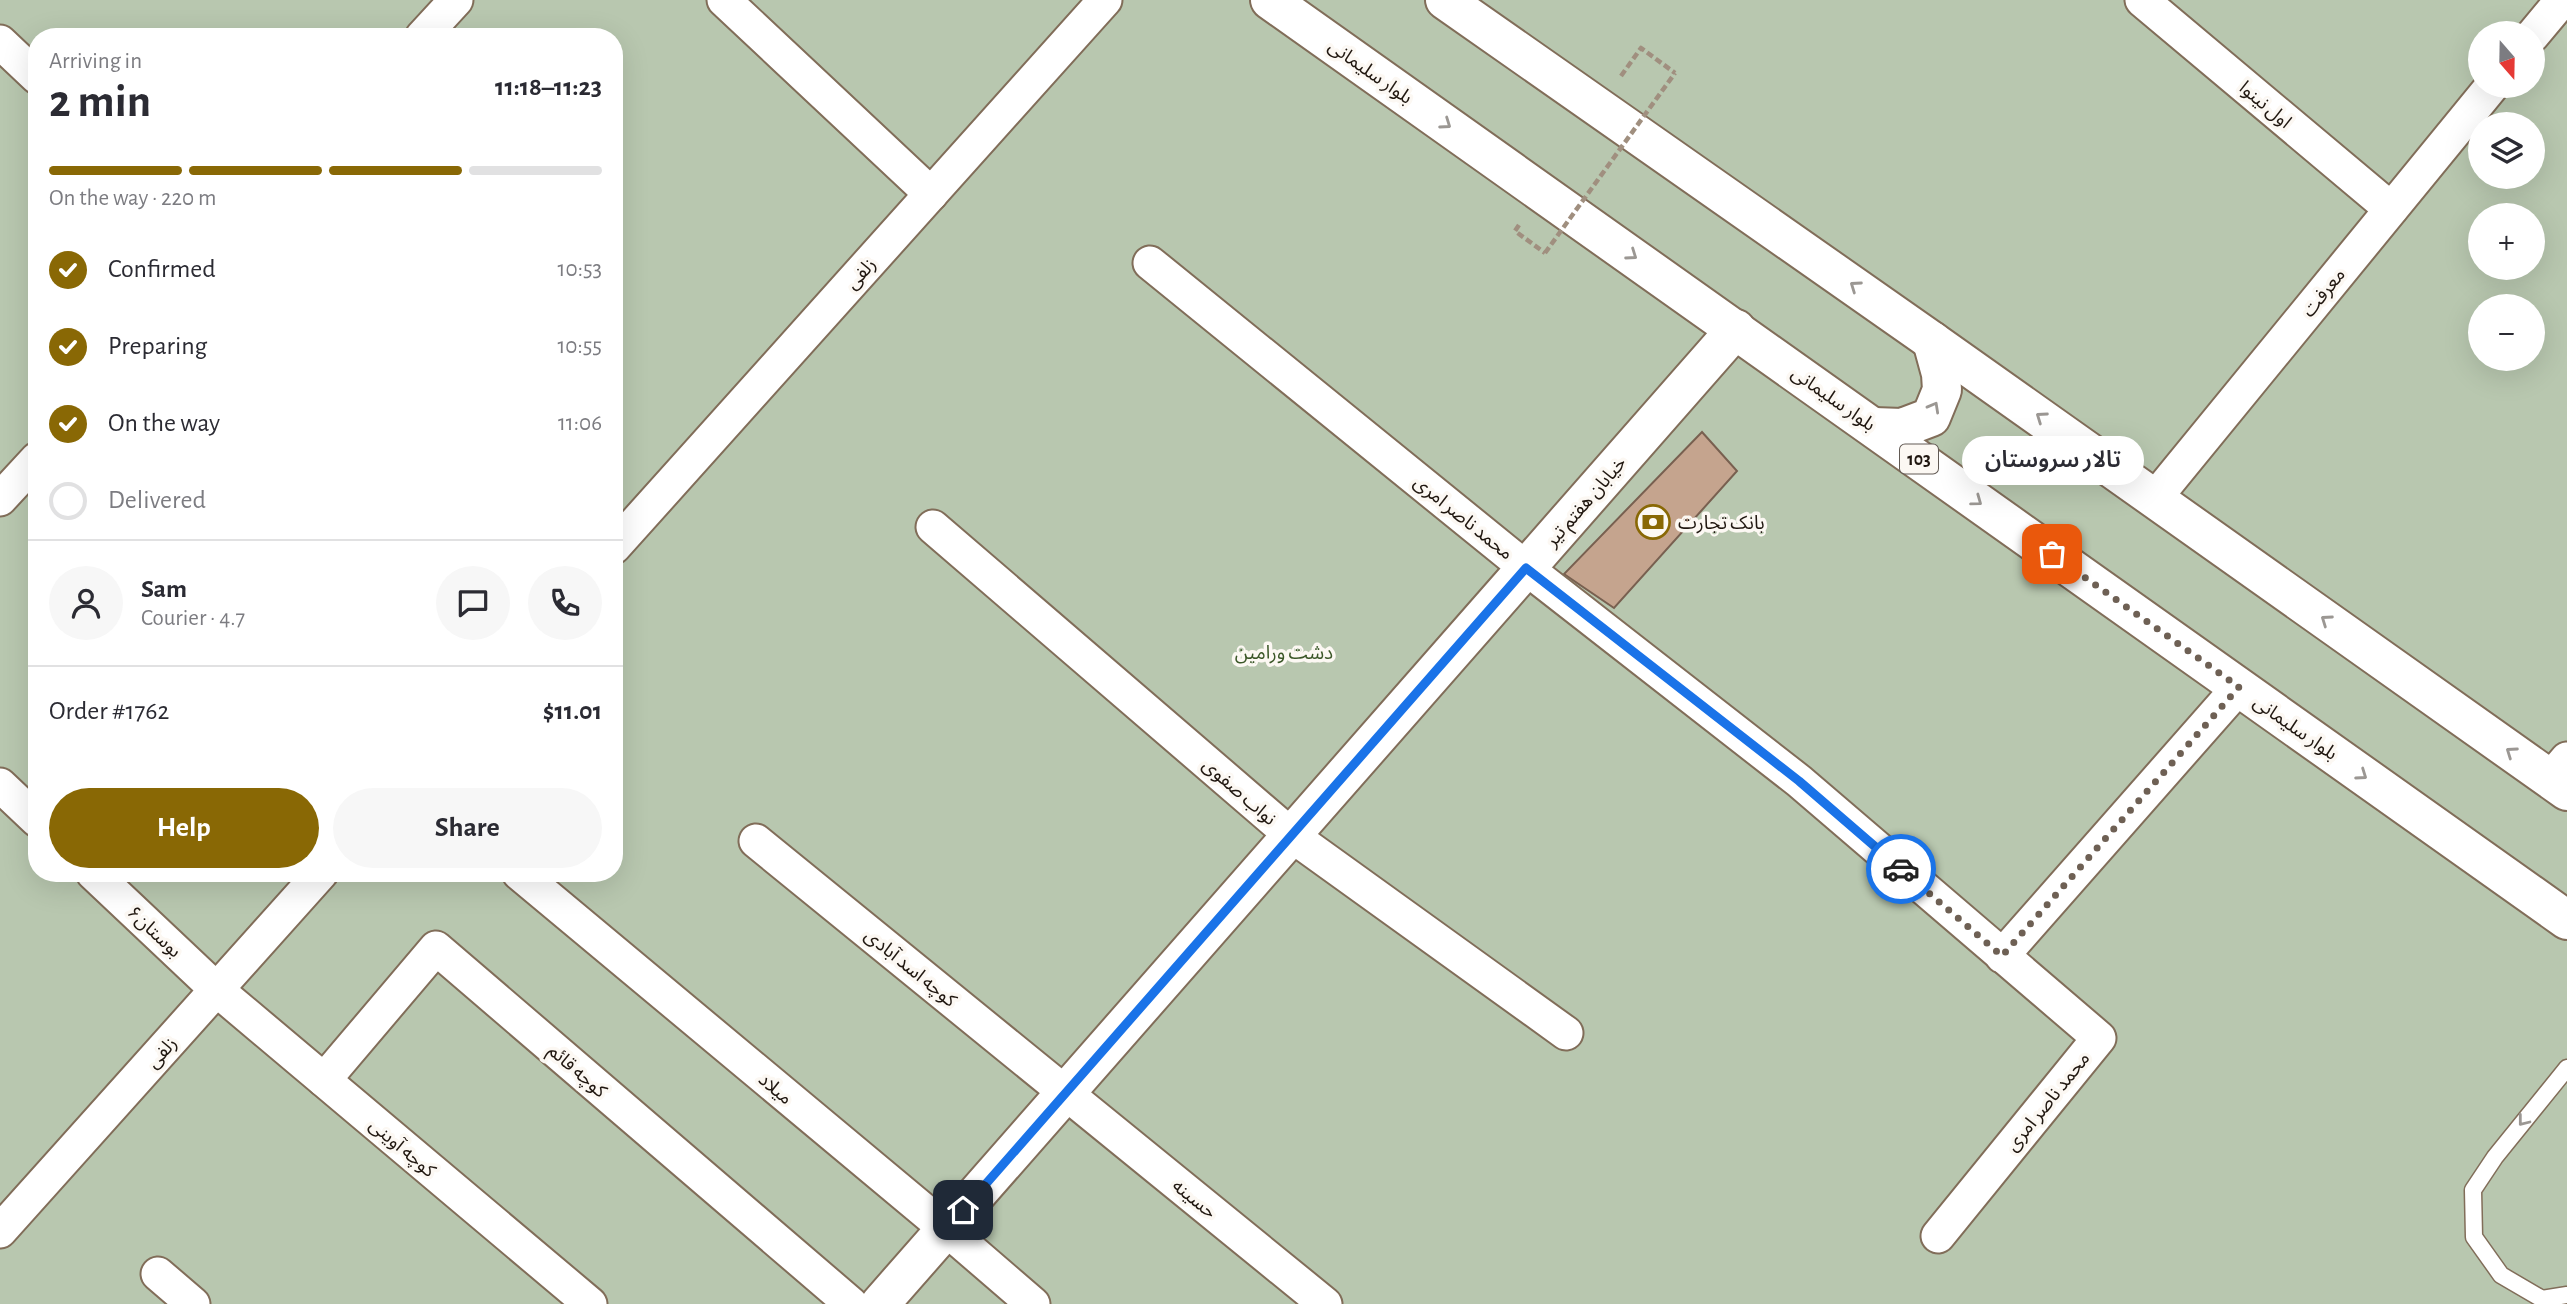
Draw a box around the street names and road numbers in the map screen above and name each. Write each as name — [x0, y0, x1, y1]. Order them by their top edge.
street label: بلوار سلیمانی — [1324, 36, 1416, 109]
street label: اول نینوا — [2235, 78, 2295, 133]
street label: زلفی — [842, 255, 881, 294]
street label: معرفت — [2299, 265, 2350, 321]
street label: بلوار سلیمانی — [1787, 363, 1879, 436]
road number: 103 — [1900, 444, 1938, 474]
street label: خیابان هفتم تیر — [1542, 453, 1633, 554]
street label: محمد ناصر امری — [1409, 473, 1516, 564]
street label: بلوار سلیمانی — [2249, 692, 2341, 765]
street label: نواب صفوی — [1198, 755, 1279, 830]
street label: بوستان۶ — [123, 903, 184, 962]
street label: کوچه اسد آبادی — [859, 925, 961, 1013]
street label: زلفی — [143, 1034, 182, 1073]
street label: کوچه قائم — [542, 1041, 611, 1105]
street label: محمد ناصر امری — [2003, 1049, 2094, 1156]
street label: میلاد — [754, 1070, 796, 1109]
street label: کوچه آوینی — [364, 1114, 440, 1183]
street label: حسینه — [1169, 1176, 1220, 1222]

